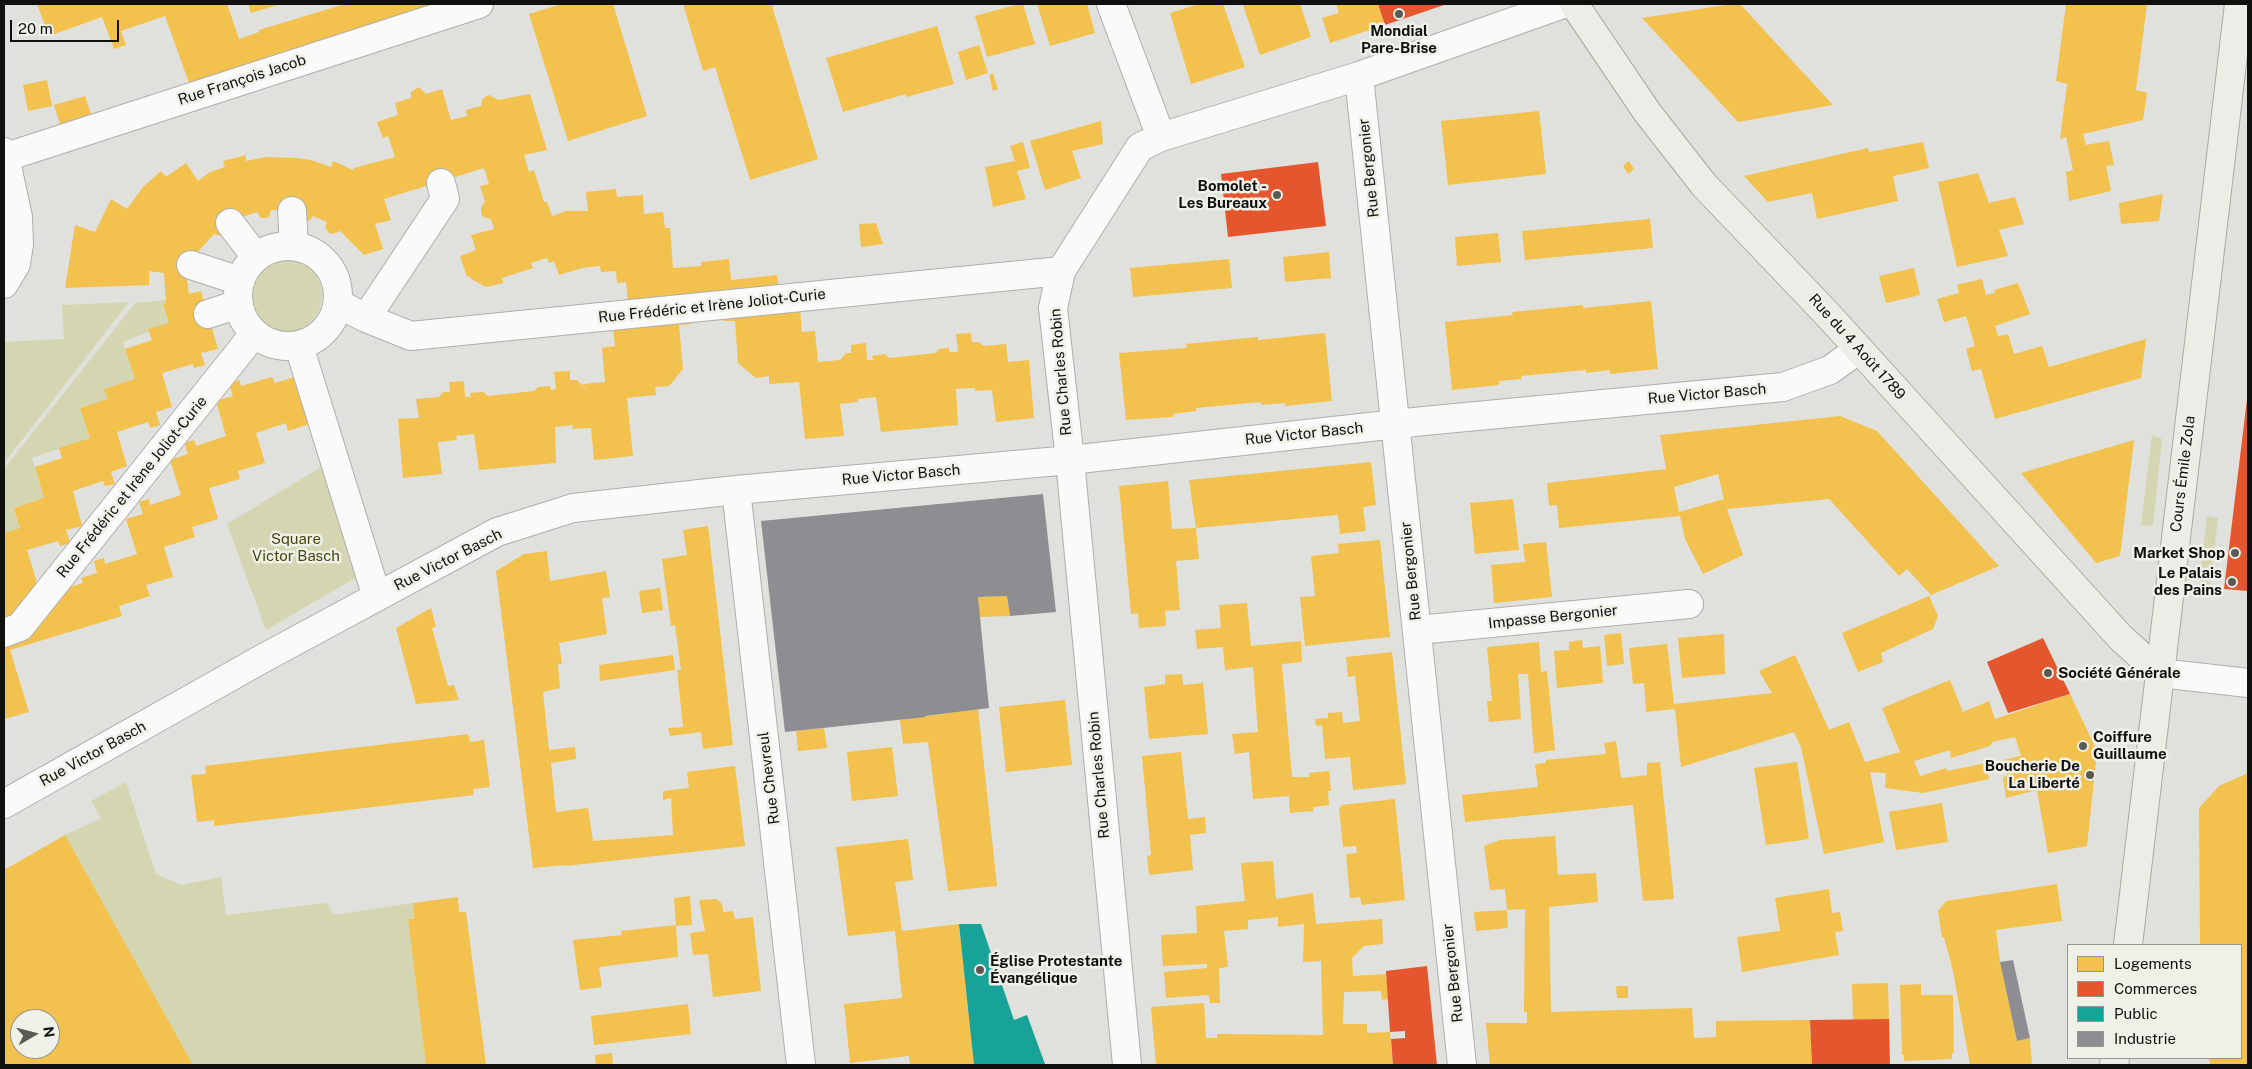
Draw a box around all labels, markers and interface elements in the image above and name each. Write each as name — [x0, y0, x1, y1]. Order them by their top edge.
marker: Mondial Pare-Brise — [1393, 8, 1405, 20]
scale bar — [12, 10, 121, 42]
text: 20 m — [18, 20, 53, 37]
place label: Mondial Pare-Brise — [1361, 22, 1437, 57]
street label: Rue François Jacob — [176, 51, 308, 109]
street label: Rue Bergonier — [1355, 118, 1383, 218]
place label: Bomolet - Les Bureaux — [1178, 177, 1267, 212]
marker: Bomolet - Les Bureaux — [1271, 189, 1283, 201]
street label: Rue Frédéric et Irène Joliot-Curie — [597, 285, 827, 327]
street label: Rue du 4 Août 1789 — [1805, 290, 1909, 404]
street label: Rue Charles Robin — [1046, 308, 1076, 436]
street label: Rue Victor Basch — [1647, 380, 1767, 408]
street label: Rue Frédéric et Irène Joliot-Curie — [53, 392, 211, 582]
street label: Cours Émile Zola — [2167, 415, 2199, 533]
street label: Rue Victor Basch — [1244, 419, 1364, 449]
street label: Rue Victor Basch — [841, 461, 961, 489]
street label: Rue Bergonier — [1397, 521, 1425, 621]
street label: Rue Victor Basch — [391, 525, 505, 595]
park label: Square Victor Basch — [252, 530, 340, 565]
place label: Market Shop — [2133, 544, 2225, 562]
marker: Market Shop — [2229, 547, 2241, 559]
place label: Le Palais des Pains — [2154, 564, 2222, 599]
marker: Le Palais des Pains — [2226, 576, 2238, 588]
street label: Impasse Bergonier — [1487, 601, 1619, 633]
place label: Société Générale — [2058, 664, 2181, 682]
marker: Société Générale — [2042, 667, 2054, 679]
street label: Rue Charles Robin — [1084, 711, 1114, 839]
street label: Rue Victor Basch — [37, 717, 149, 791]
place label: Coiffure Guillaume — [2093, 728, 2167, 763]
street label: Rue Chevreul — [754, 731, 784, 825]
marker: Coiffure Guillaume — [2077, 740, 2089, 752]
place label: Boucherie De La Liberté — [1985, 757, 2080, 792]
marker: Boucherie De La Liberté — [2084, 769, 2096, 781]
street label: Rue Bergonier — [1439, 923, 1467, 1023]
legend — [2067, 944, 2242, 1059]
place label: Église Protestante Évangélique — [990, 952, 1122, 987]
text: Logements — [2114, 955, 2192, 972]
marker: Église Protestante Évangélique — [974, 964, 986, 976]
text: Commerces — [2114, 980, 2197, 997]
text: Public — [2114, 1005, 2158, 1022]
north arrow — [10, 1009, 60, 1059]
text: N — [40, 1026, 58, 1039]
text: Industrie — [2114, 1030, 2176, 1047]

